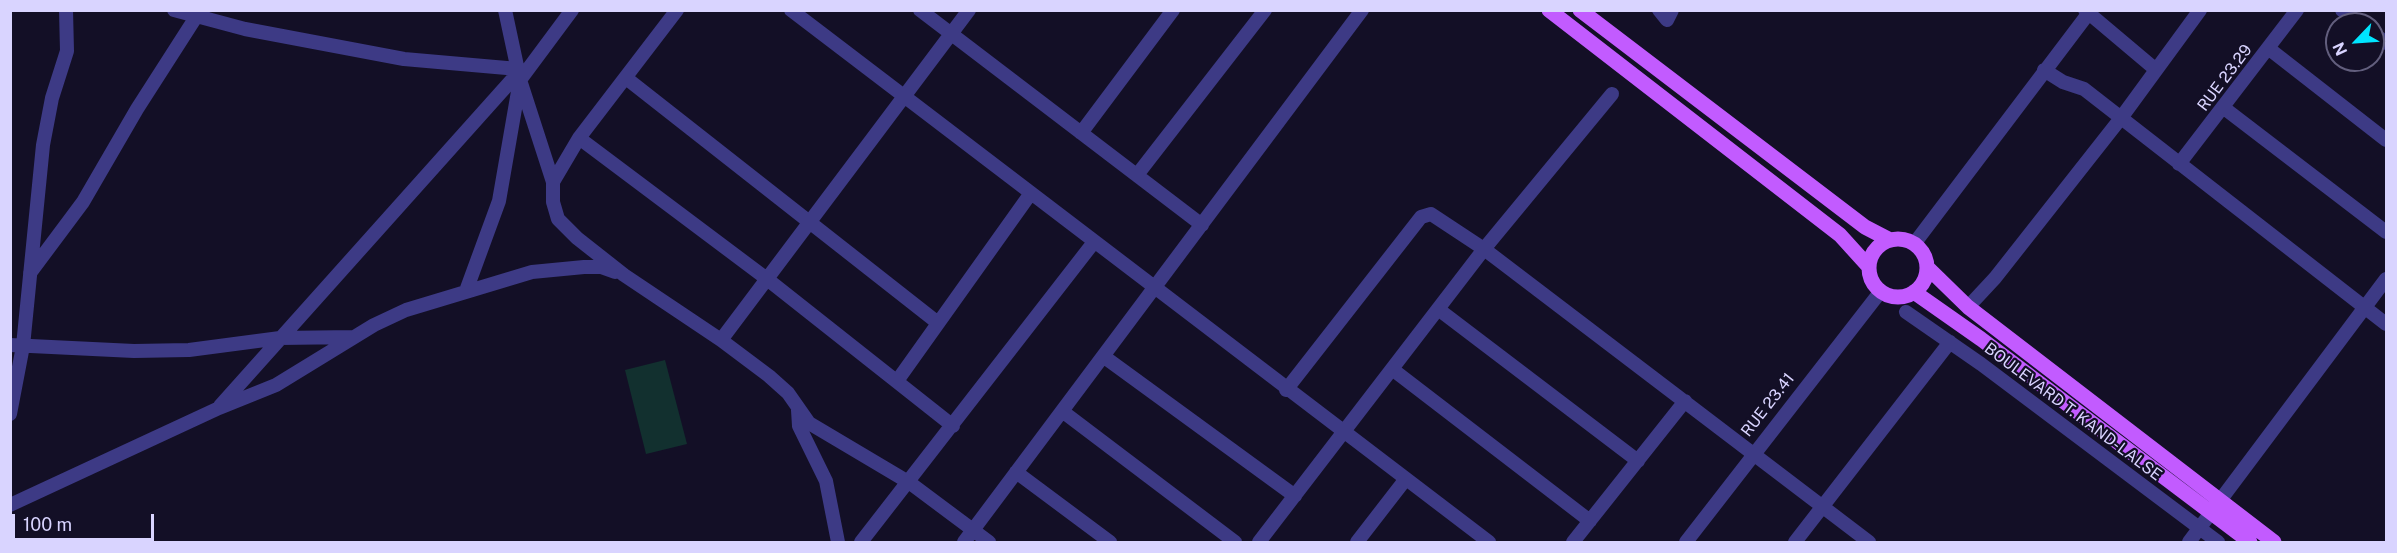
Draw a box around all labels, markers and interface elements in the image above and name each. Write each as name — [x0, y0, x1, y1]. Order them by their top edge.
north arrow — [2325, 12, 2385, 72]
text: N — [2329, 39, 2351, 59]
street label: RUE 23.29 — [2194, 41, 2256, 115]
street label: BOULEVARD T. KAND-LALSE — [1981, 339, 2165, 485]
street label: RUE 23.41 — [1737, 369, 1799, 441]
scale bar — [15, 502, 158, 540]
text: 100 m — [23, 514, 72, 535]

